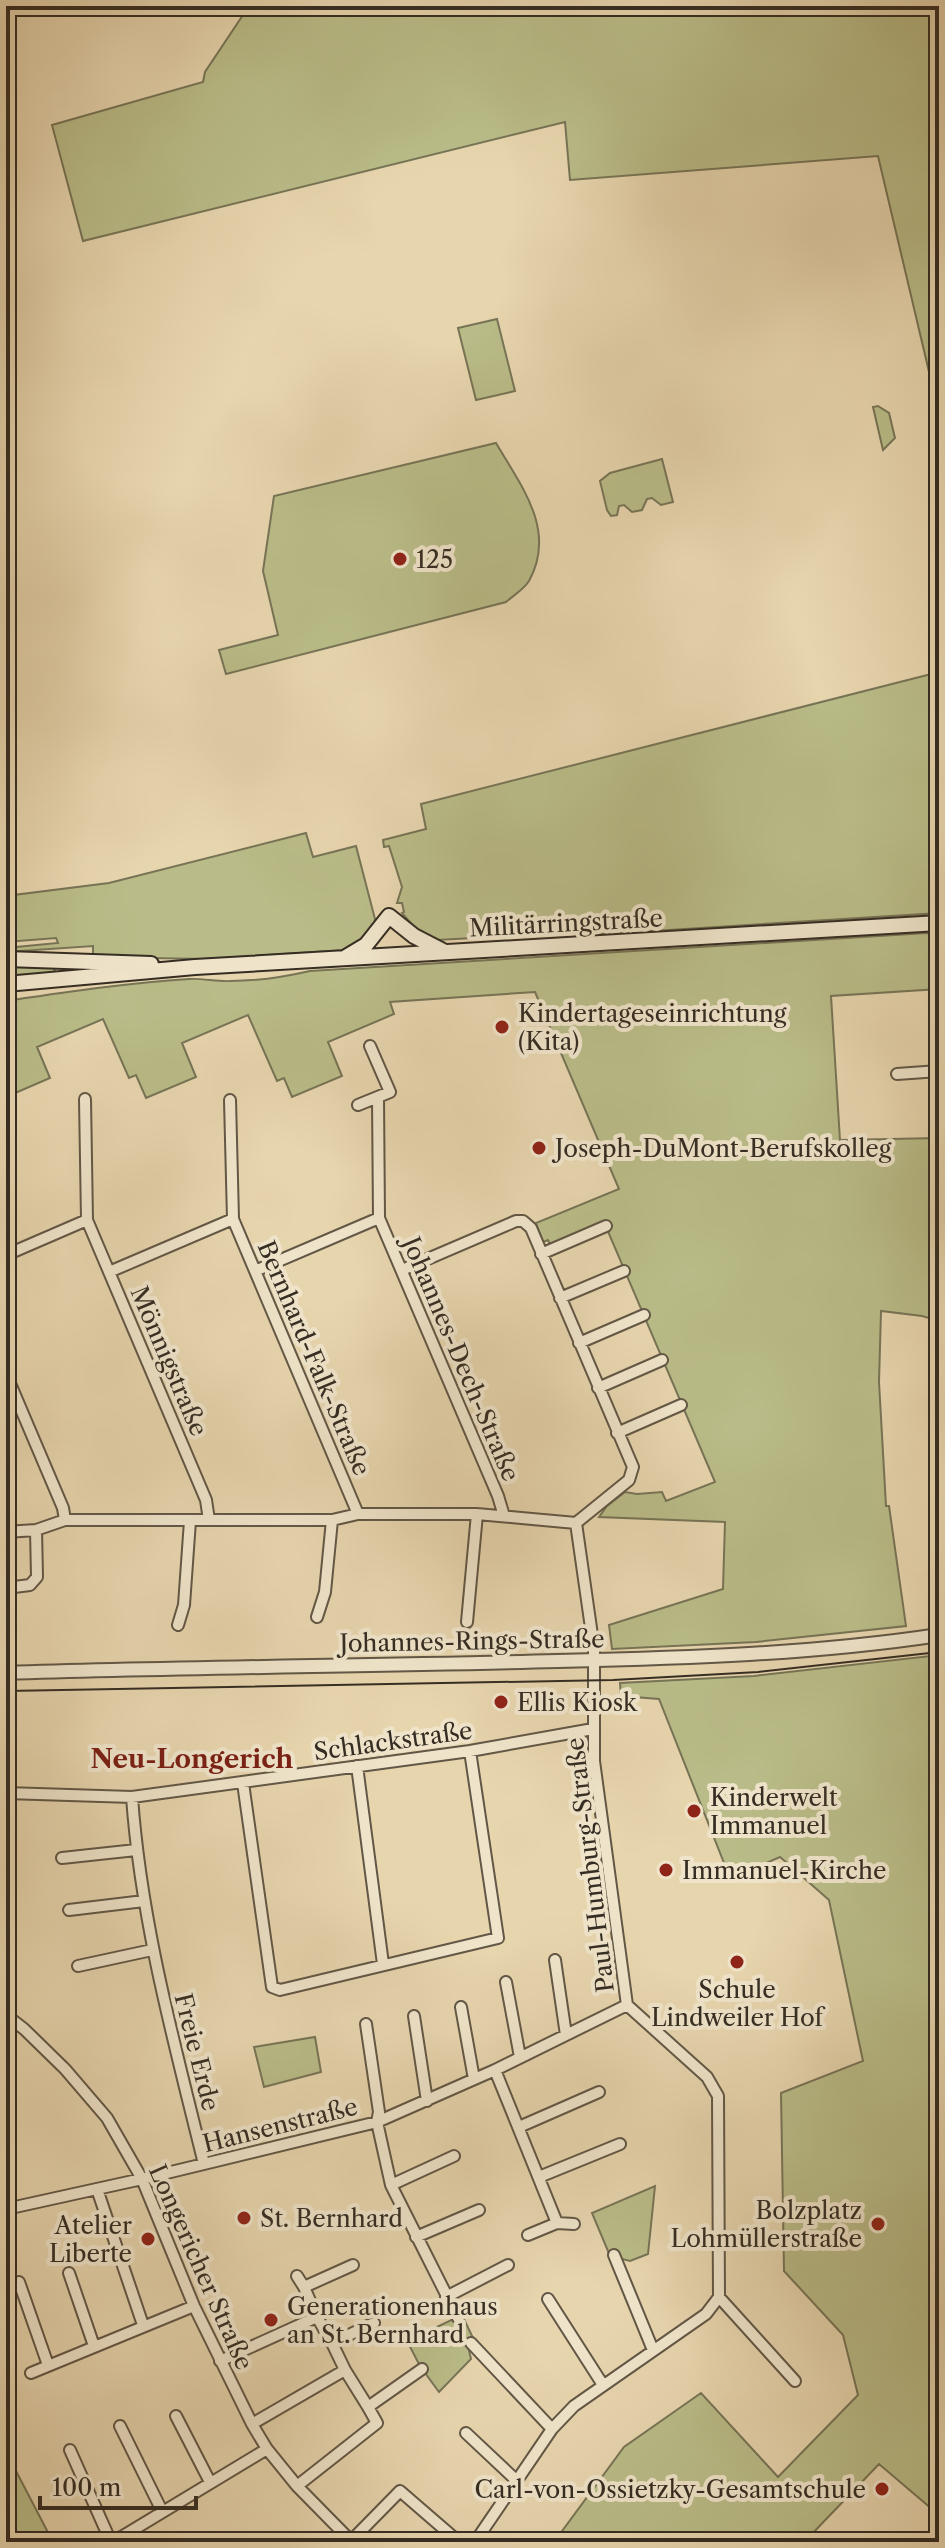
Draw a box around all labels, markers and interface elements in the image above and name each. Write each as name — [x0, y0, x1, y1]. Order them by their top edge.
place label: 125 — [416, 545, 453, 574]
marker: 125 — [391, 550, 409, 568]
street label: Militärringstraße — [468, 903, 664, 943]
place label: Kindertageseinrichtung (Kita) — [518, 999, 787, 1056]
marker: Kindertageseinrichtung (Kita) — [493, 1018, 511, 1036]
place label: Joseph-DuMont-Berufskolleg — [551, 1134, 892, 1163]
marker: Joseph-DuMont-Berufskolleg — [530, 1139, 548, 1157]
street label: Johannes-Dech-Straße — [395, 1229, 526, 1485]
street label: Bernhard-Falk-Straße — [251, 1236, 377, 1480]
street label: Mönnigstraße — [124, 1282, 214, 1440]
street label: Johannes-Rings-Straße — [335, 1624, 605, 1658]
place label: Ellis Kiosk — [517, 1688, 638, 1717]
marker: Ellis Kiosk — [492, 1693, 510, 1711]
street label: Schlackstraße — [312, 1716, 474, 1766]
street label: Paul-Humburg-Straße — [560, 1736, 620, 1994]
district label: Neu-Longerich — [91, 1743, 294, 1775]
place label: Kinderwelt Immanuel — [710, 1783, 838, 1840]
marker: Kinderwelt Immanuel — [685, 1802, 703, 1820]
place label: Immanuel-Kirche — [682, 1856, 886, 1885]
marker: Immanuel-Kirche — [657, 1861, 675, 1879]
marker: Schule Lindweiler Hof — [728, 1953, 746, 1971]
place label: Schule Lindweiler Hof — [651, 1975, 826, 2032]
street label: Freie Erde — [168, 1990, 226, 2114]
street label: Hansenstraße — [200, 2092, 360, 2158]
street label: Longericher Straße — [143, 2160, 259, 2374]
place label: Bolzplatz Lohmüllerstraße — [670, 2196, 862, 2253]
place label: St. Bernhard — [260, 2204, 403, 2233]
marker: St. Bernhard — [235, 2209, 253, 2227]
place label: Atelier Liberte — [49, 2211, 132, 2268]
marker: Bolzplatz Lohmüllerstraße — [869, 2215, 887, 2233]
marker: Atelier Liberte — [139, 2230, 157, 2248]
place label: Generationenhaus an St. Bernhard — [287, 2292, 498, 2349]
marker: Generationenhaus an St. Bernhard — [262, 2311, 280, 2329]
scale bar — [40, 2460, 196, 2510]
text: 100 m — [52, 2473, 121, 2502]
place label: Carl-von-Ossietzky-Gesamtschule — [475, 2475, 866, 2504]
marker: Carl-von-Ossietzky-Gesamtschule — [873, 2480, 891, 2498]

